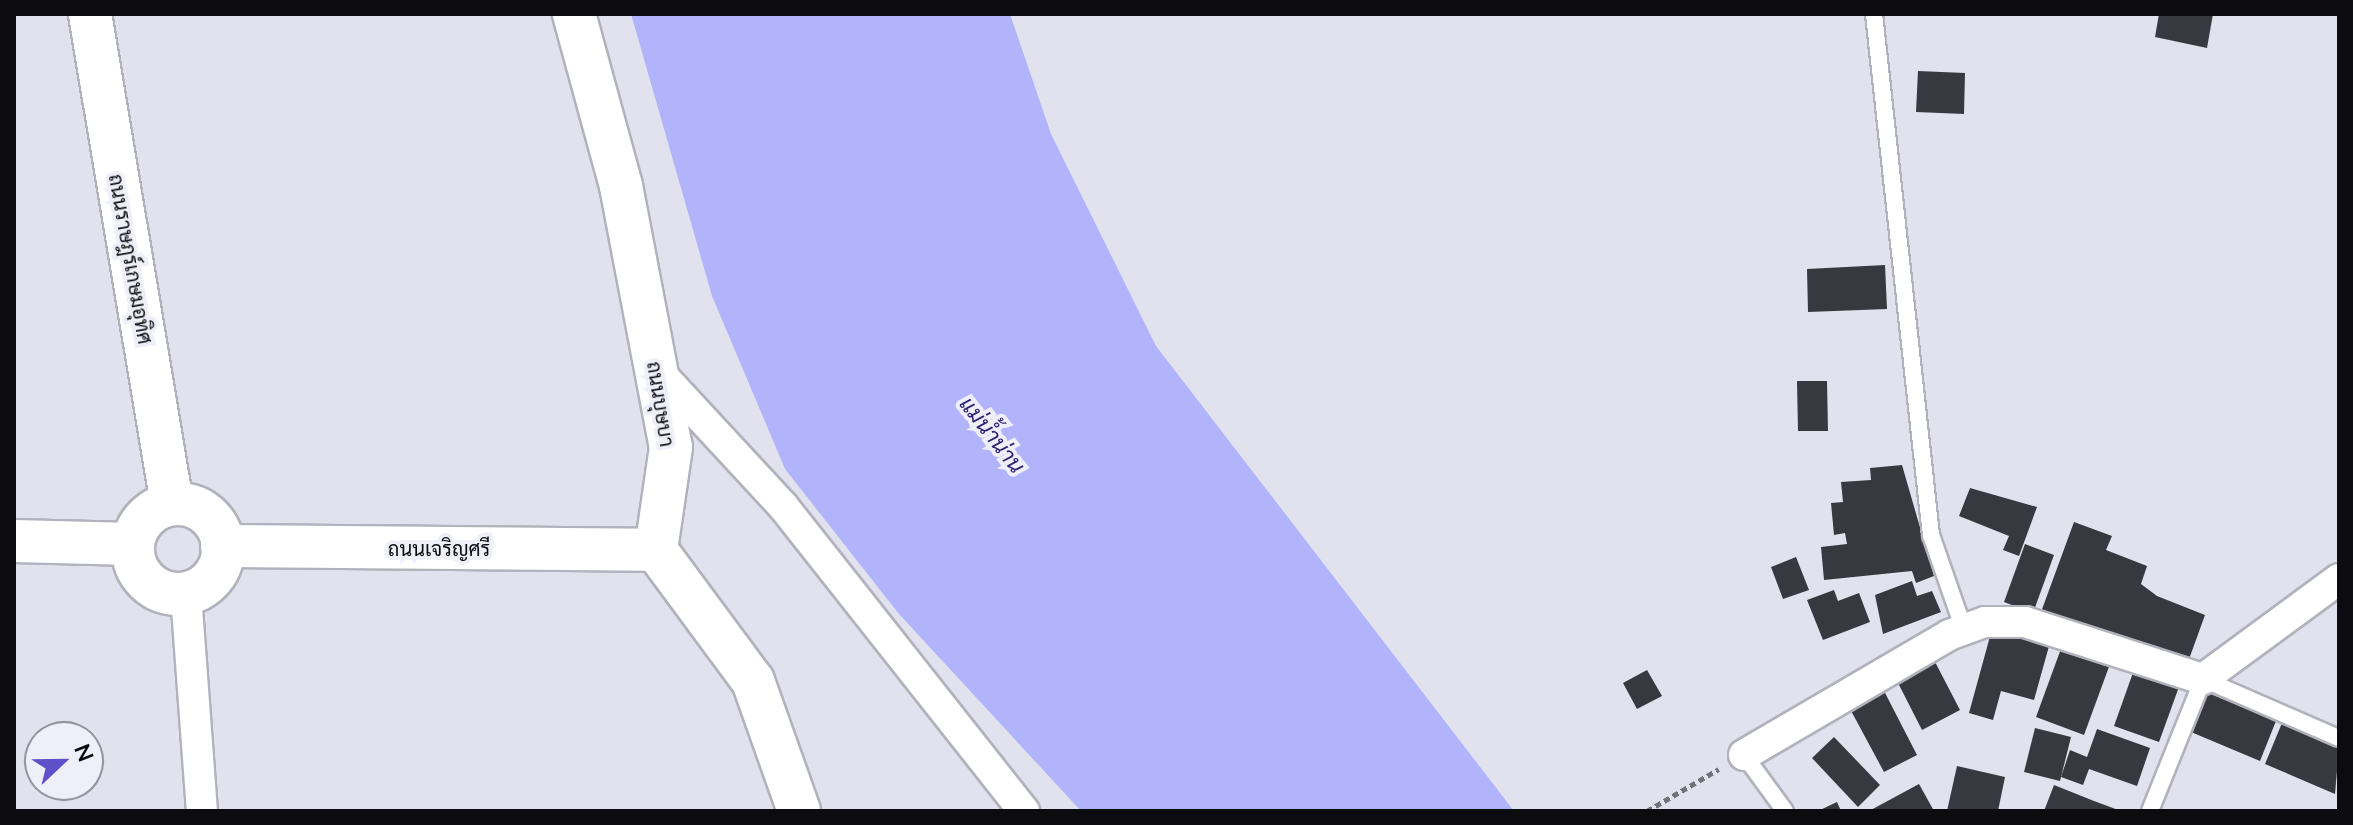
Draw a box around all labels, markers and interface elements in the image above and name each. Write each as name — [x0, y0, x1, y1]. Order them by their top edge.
street label: ถนนราษฎร์เกษมอุทิศ — [104, 172, 158, 346]
street label: ถนนบุษบา — [642, 360, 680, 448]
water label: แม่น้ำน่าน — [954, 392, 1030, 478]
street label: ถนนเจริญศรี — [388, 536, 490, 560]
north arrow — [24, 721, 104, 801]
text: N — [68, 740, 100, 766]

